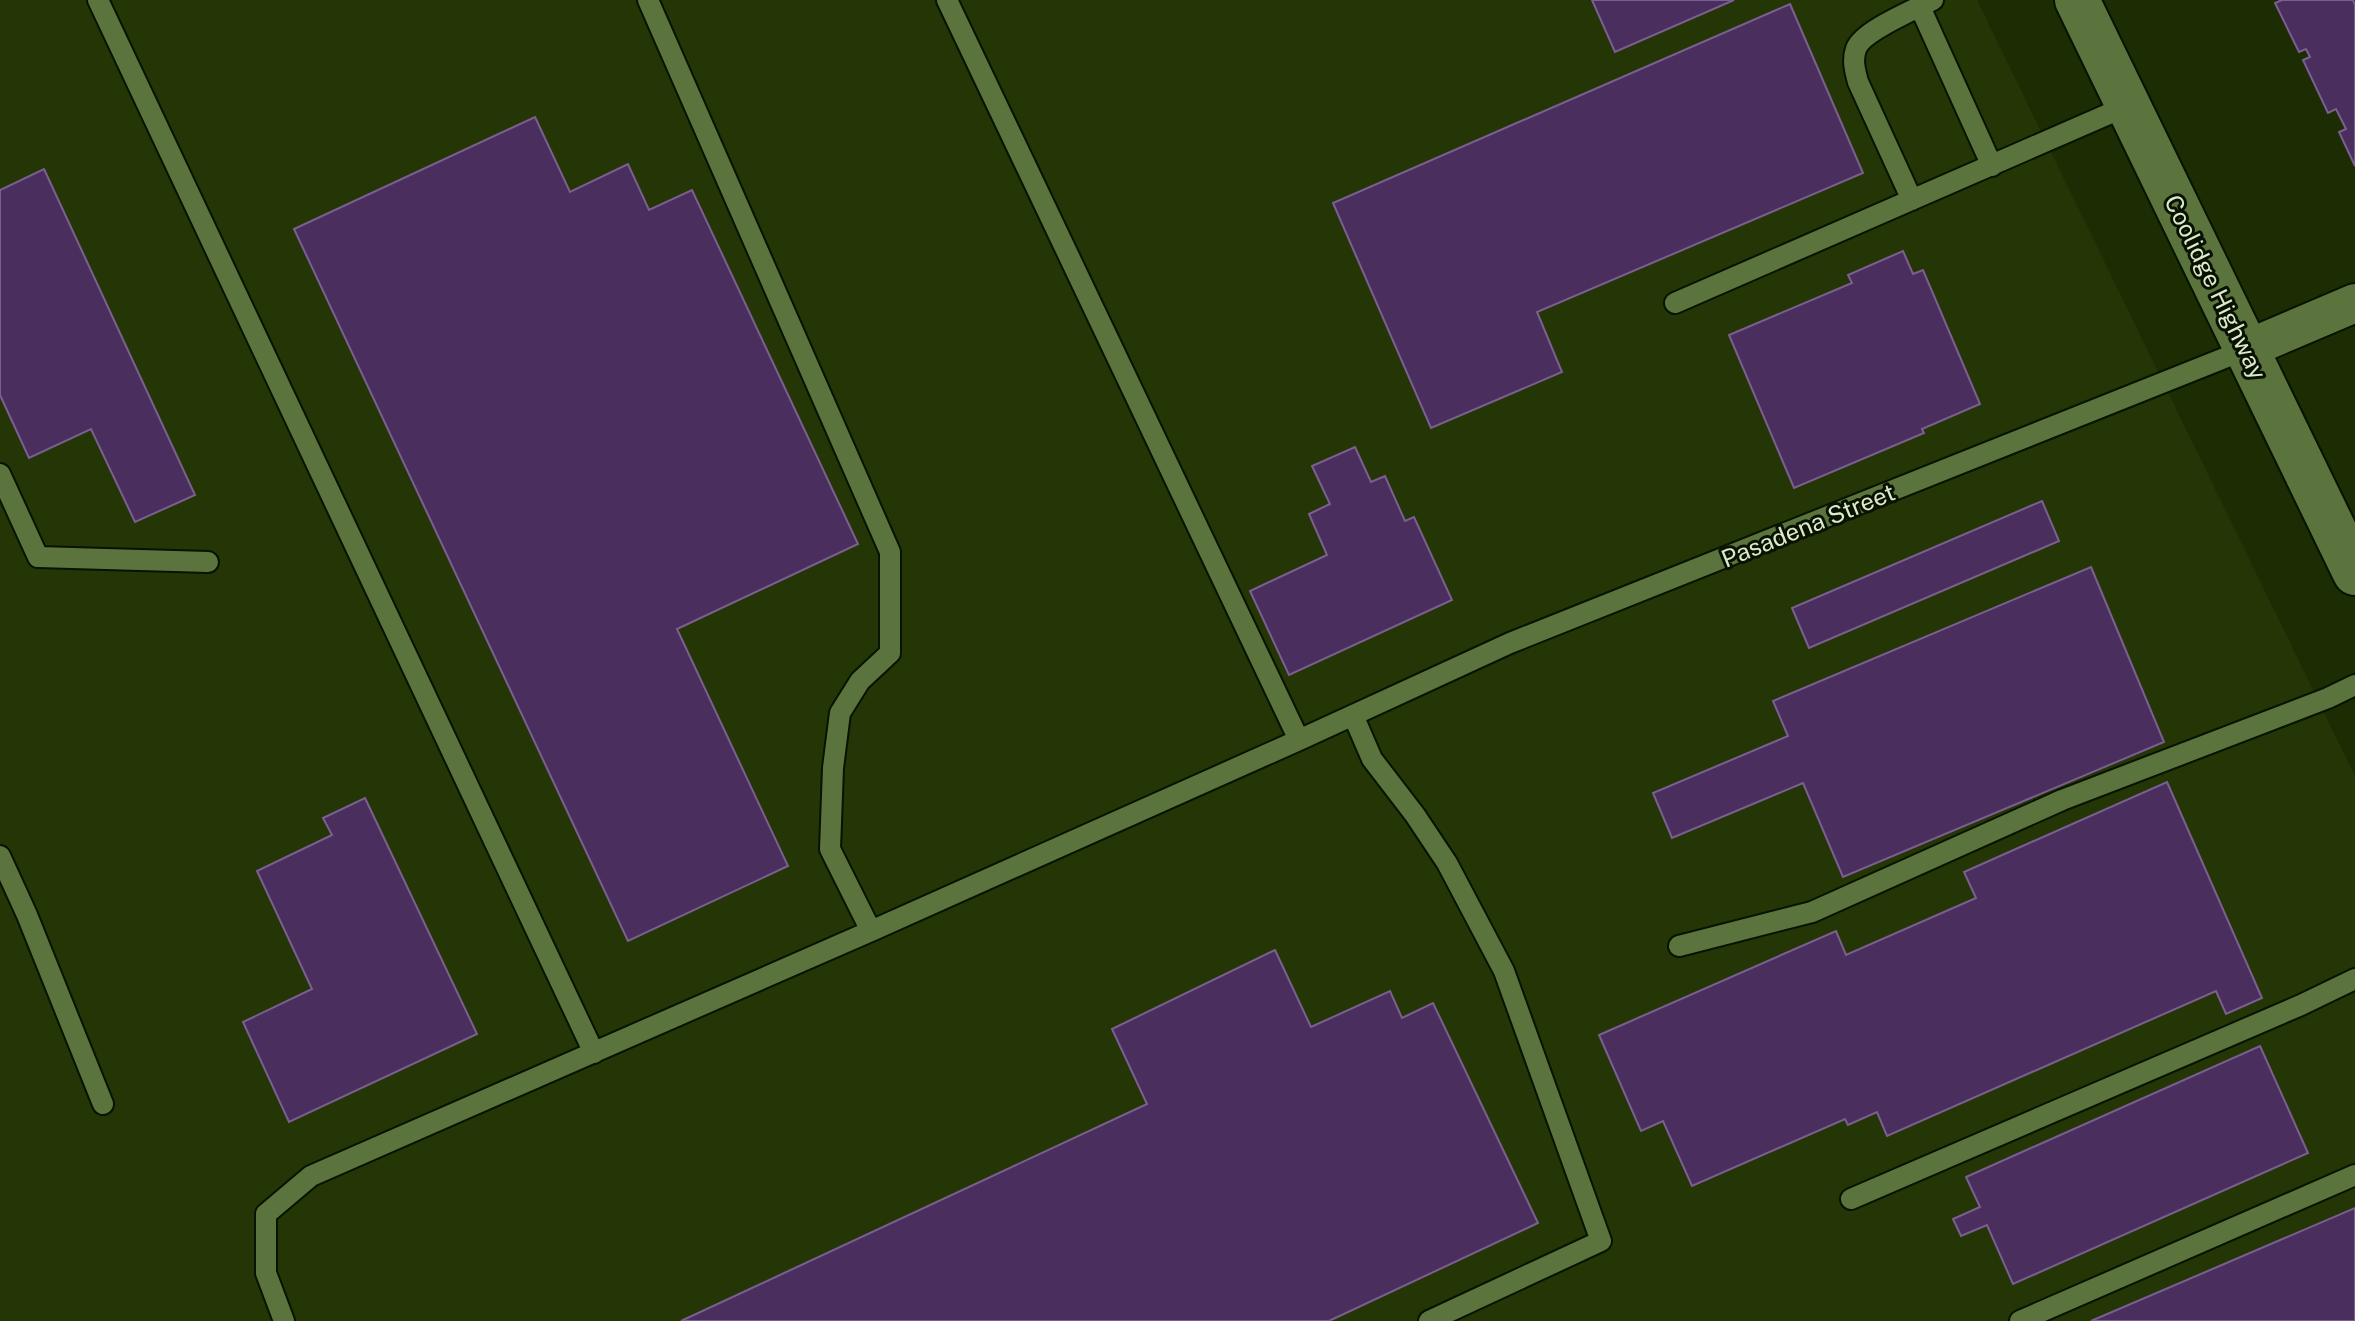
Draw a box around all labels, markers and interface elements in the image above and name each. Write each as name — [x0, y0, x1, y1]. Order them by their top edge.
street label: Coolidge Highway — [2159, 190, 2273, 384]
street label: Pasadena Street — [1717, 477, 1899, 573]

